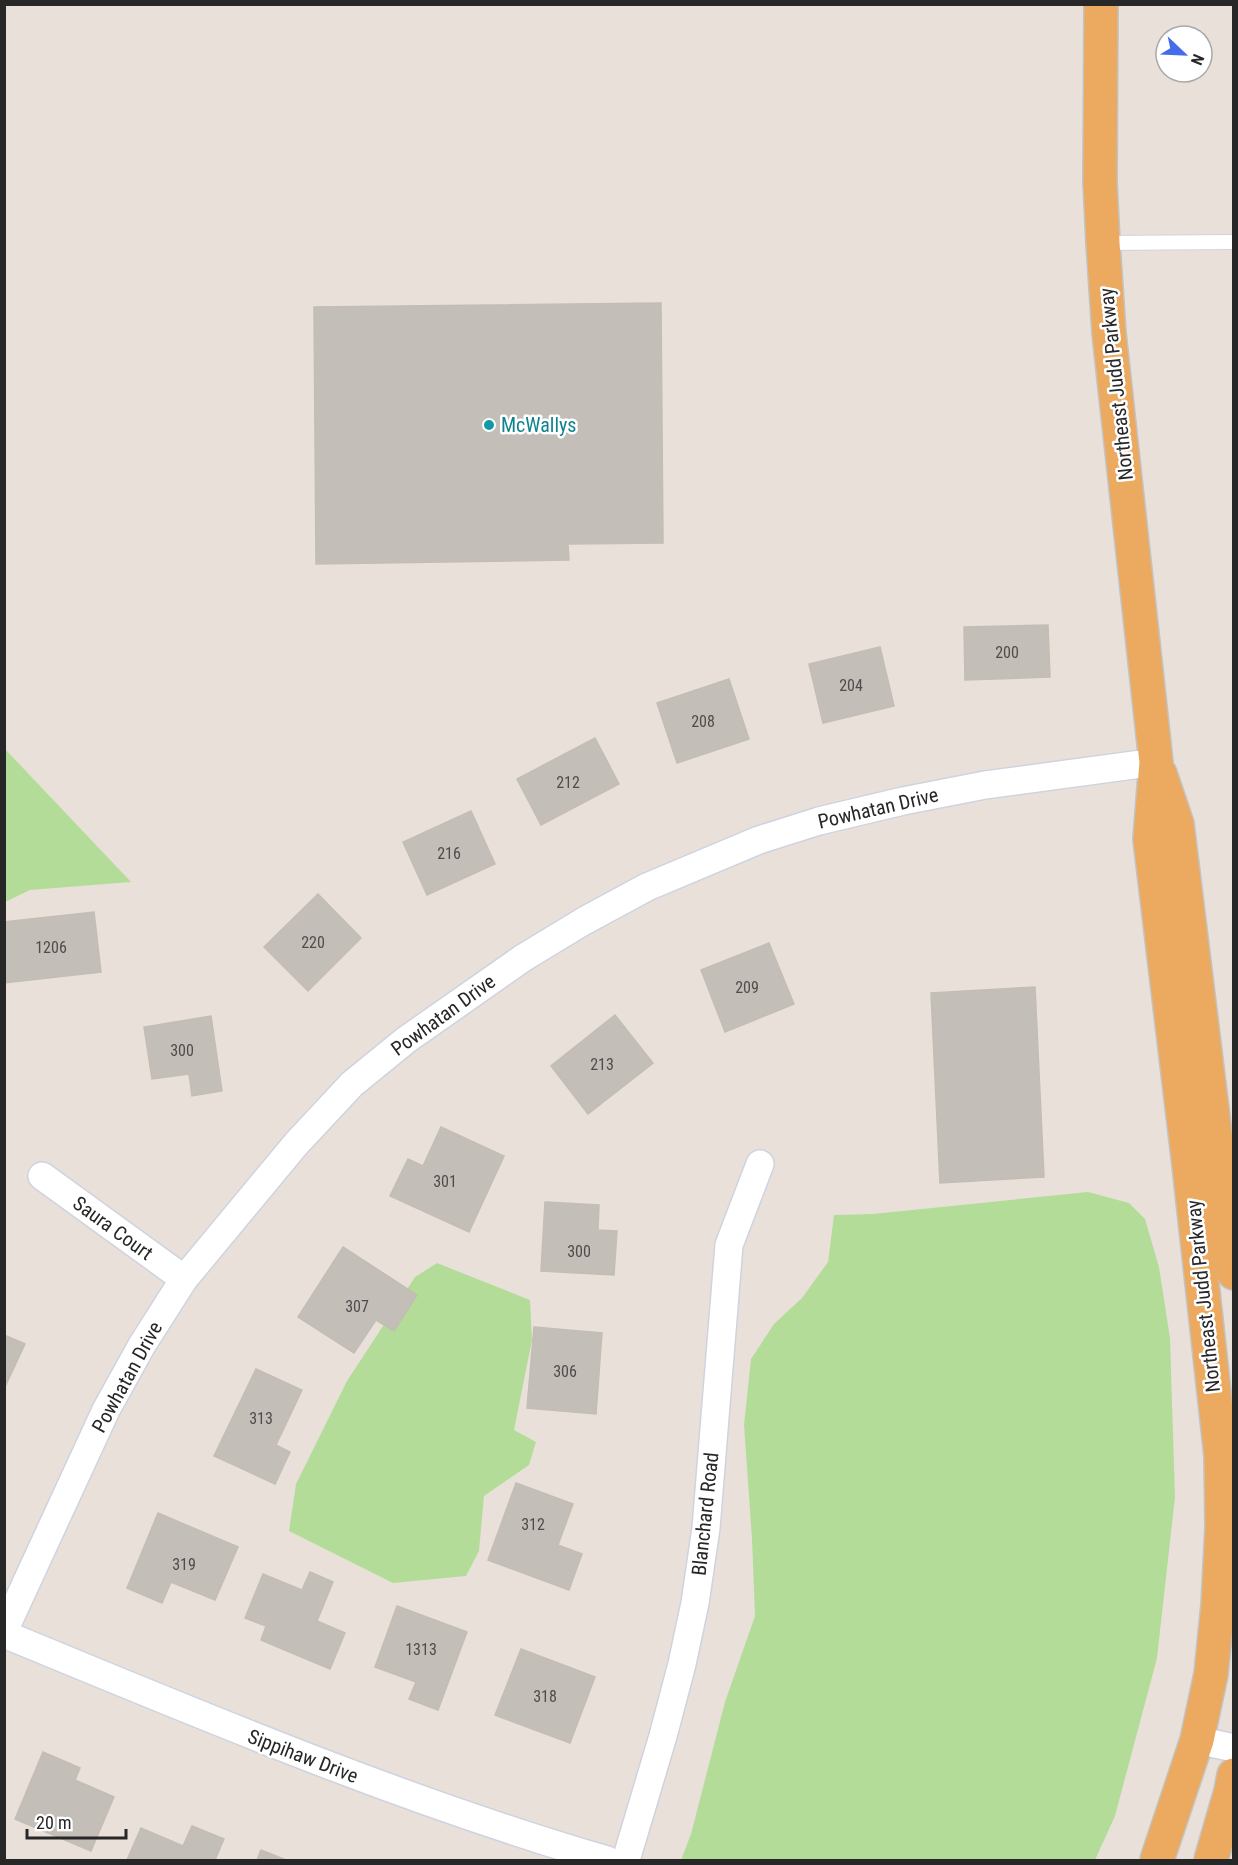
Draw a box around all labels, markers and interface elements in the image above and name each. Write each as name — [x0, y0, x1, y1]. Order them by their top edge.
north arrow — [1154, 24, 1214, 84]
text: N — [1187, 51, 1208, 68]
street label: Northeast Judd Parkway — [1094, 287, 1138, 481]
place label: McWallys — [501, 413, 576, 437]
marker: McWallys — [482, 418, 496, 432]
house number: 200 — [995, 643, 1019, 662]
house number: 204 — [839, 676, 863, 695]
house number: 208 — [691, 712, 715, 731]
house number: 212 — [556, 773, 580, 792]
street label: Powhatan Drive — [815, 782, 941, 834]
house number: 216 — [437, 844, 461, 863]
house number: 220 — [301, 933, 325, 952]
house number: 1206 — [35, 938, 67, 957]
street label: Powhatan Drive — [386, 969, 500, 1061]
house number: 209 — [735, 978, 759, 997]
house number: 300 — [170, 1041, 194, 1060]
house number: 213 — [590, 1055, 614, 1074]
house number: 301 — [433, 1172, 457, 1191]
street label: Saura Court — [68, 1191, 158, 1265]
street label: Northeast Judd Parkway — [1181, 1199, 1225, 1393]
house number: 300 — [567, 1242, 591, 1261]
house number: 307 — [345, 1297, 369, 1316]
street label: Powhatan Drive — [87, 1317, 167, 1437]
house number: 306 — [553, 1362, 577, 1381]
house number: 313 — [249, 1409, 273, 1428]
street label: Blanchard Road — [687, 1451, 723, 1577]
house number: 312 — [521, 1515, 545, 1534]
house number: 319 — [172, 1555, 196, 1574]
house number: 1313 — [405, 1640, 437, 1659]
house number: 318 — [533, 1687, 557, 1706]
street label: Sippihaw Drive — [245, 1724, 361, 1788]
scale bar — [27, 1802, 126, 1840]
text: 20 m — [36, 1812, 71, 1833]

